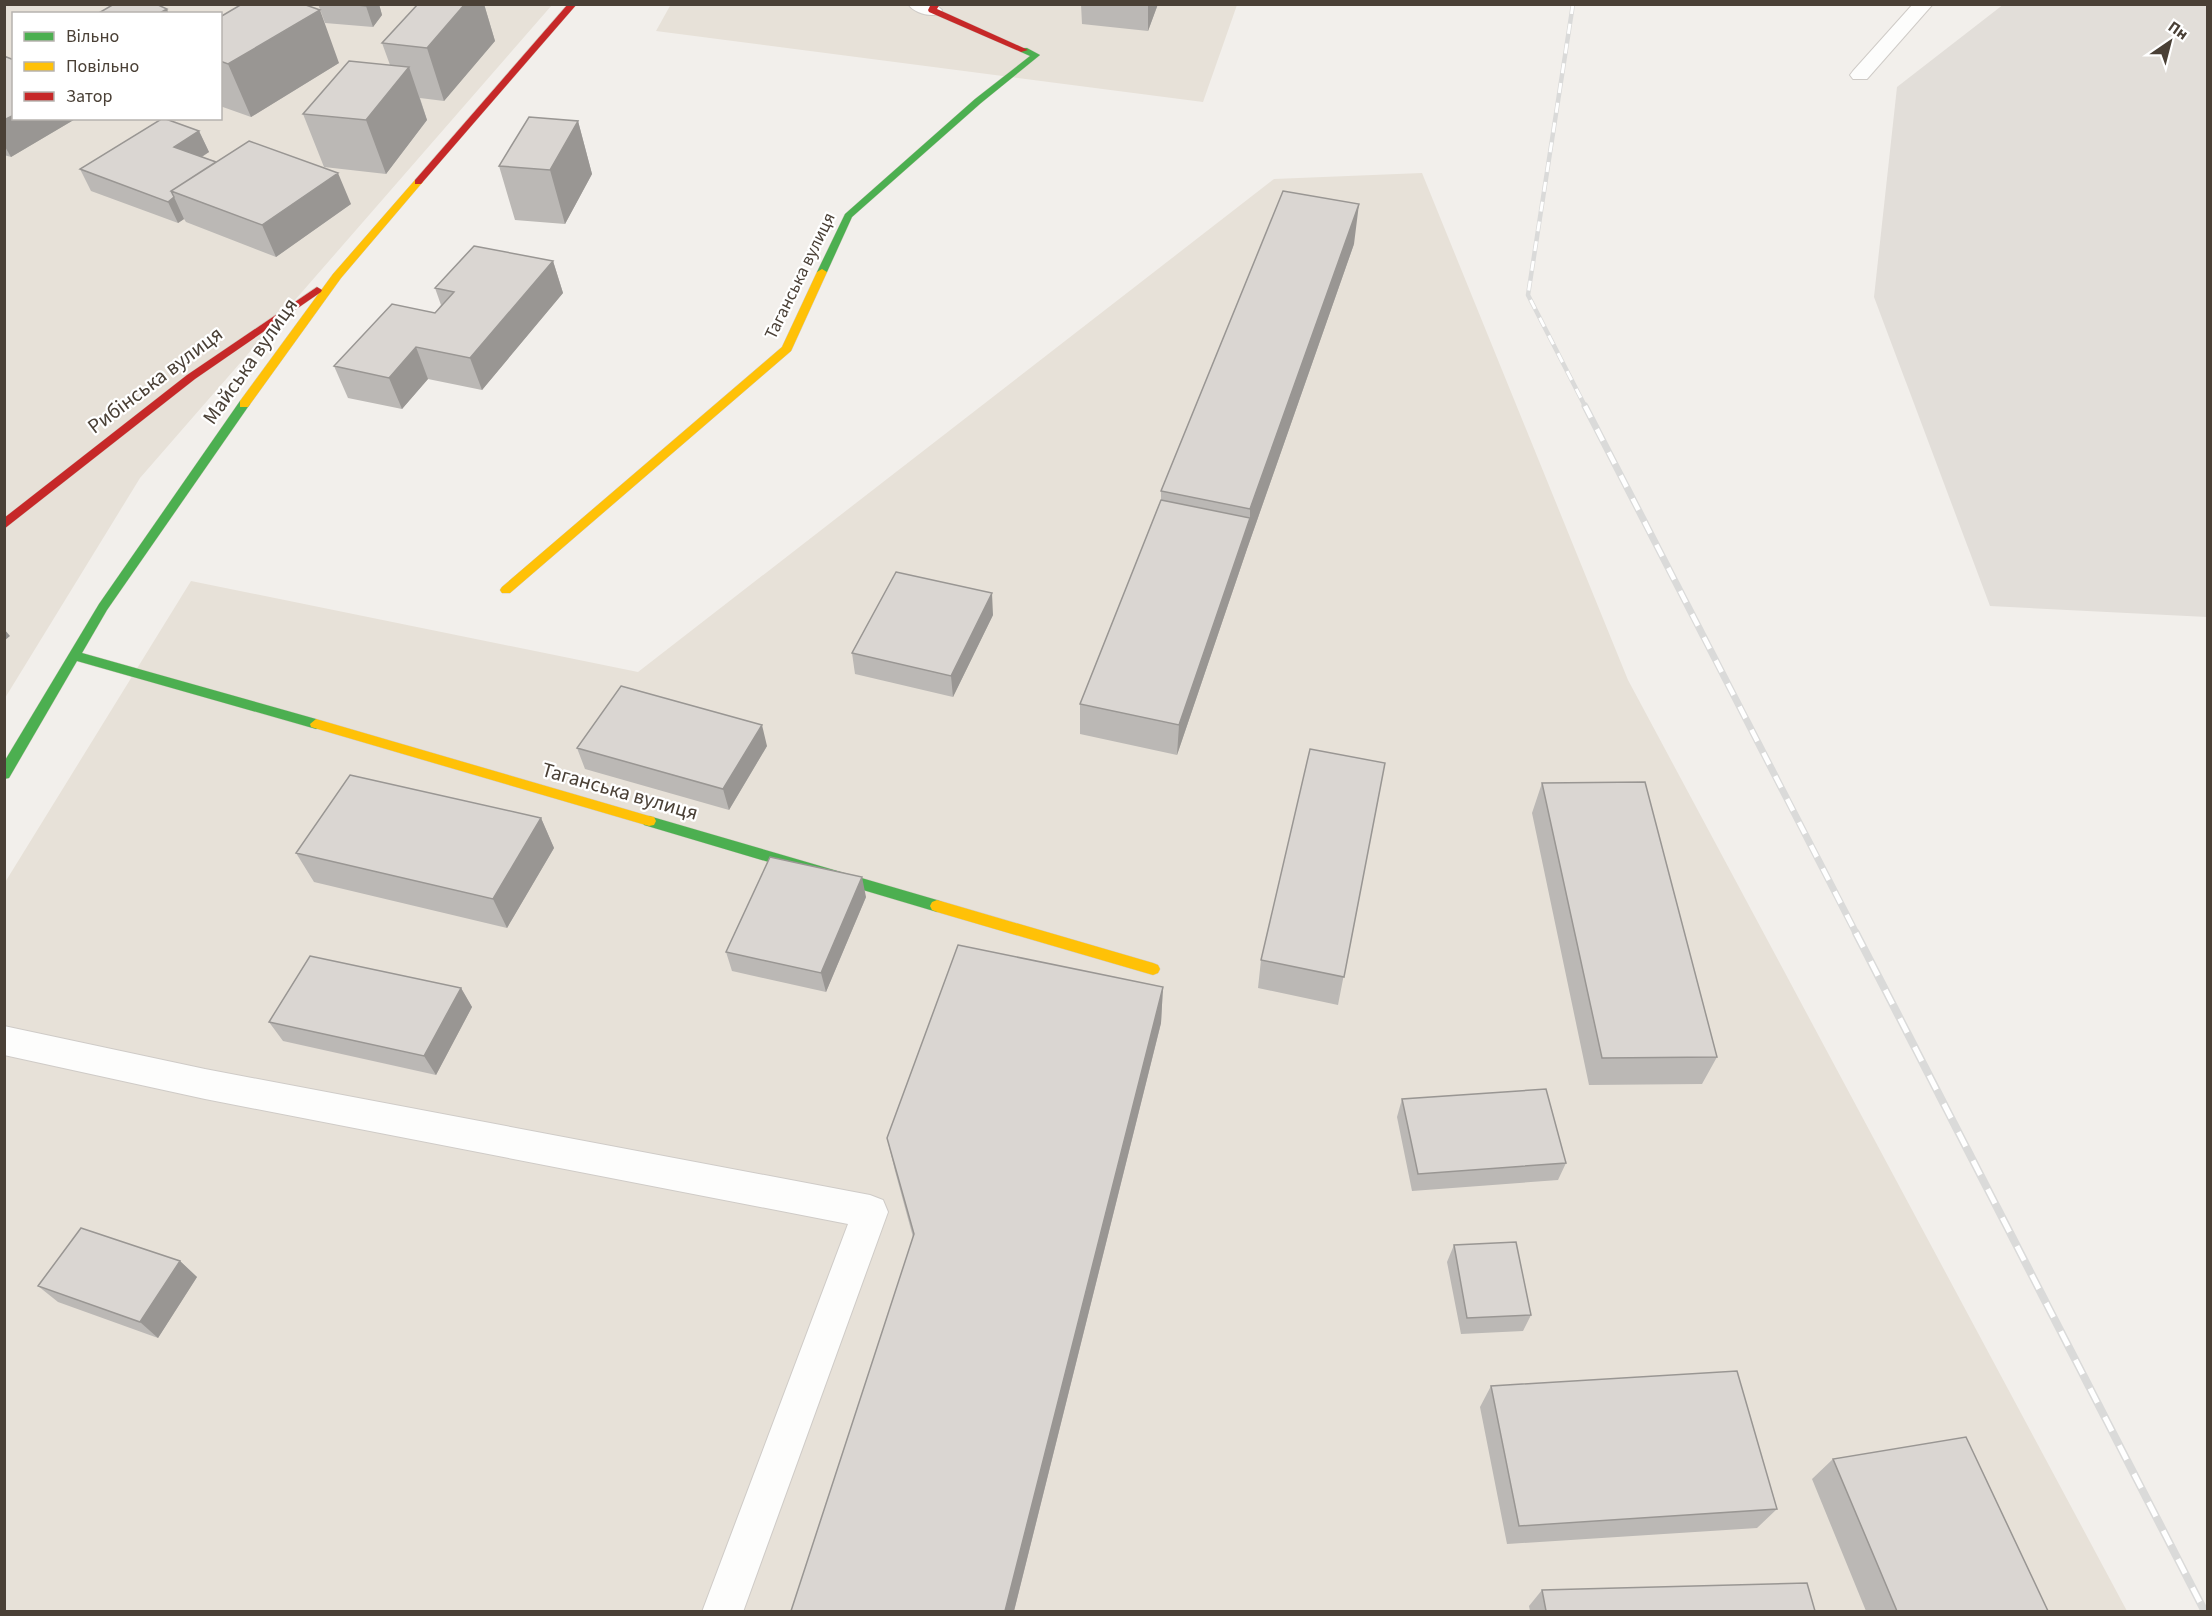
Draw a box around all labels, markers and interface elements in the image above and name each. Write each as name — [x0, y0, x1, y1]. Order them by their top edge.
legend — [12, 12, 222, 120]
north arrow — [2140, 12, 2200, 72]
text: Пн — [2164, 16, 2192, 45]
text: Вільно — [66, 24, 119, 49]
text: Повільно — [66, 54, 139, 79]
text: Затор — [66, 84, 113, 109]
street label: Таганська вулиця — [758, 208, 842, 344]
street label: Майська вулиця — [195, 292, 305, 430]
street label: Рибінська вулиця — [81, 319, 229, 441]
street label: Таганська вулиця — [538, 754, 702, 828]

